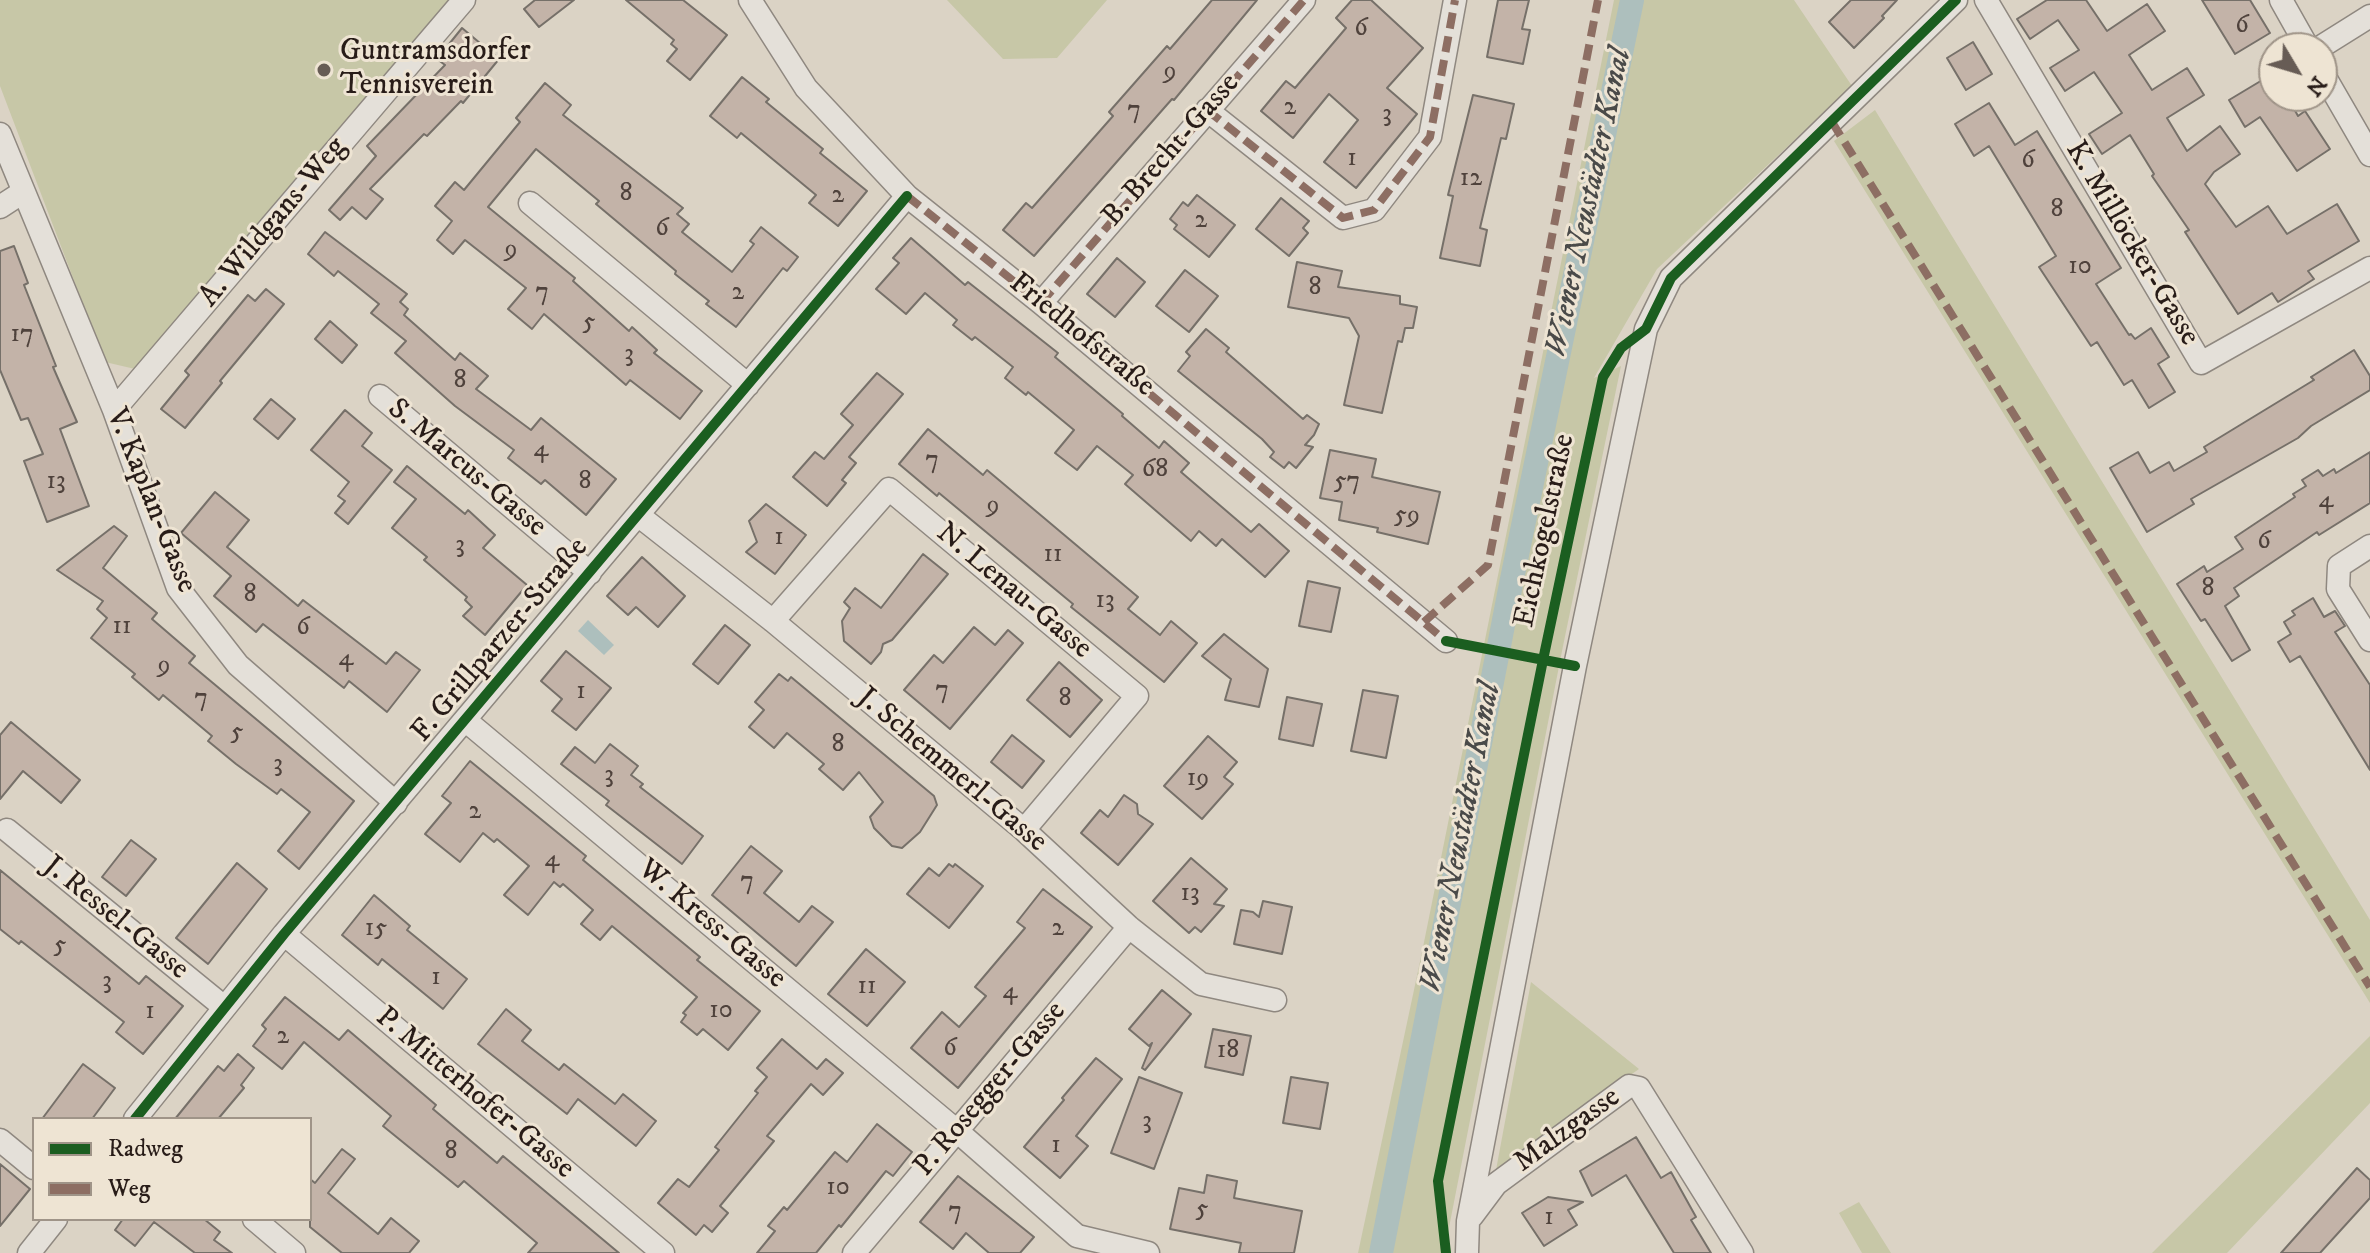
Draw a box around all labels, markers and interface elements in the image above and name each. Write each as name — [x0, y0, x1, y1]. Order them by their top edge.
house number: 6 — [2235, 11, 2249, 43]
house number: 6 — [1354, 14, 1368, 46]
north arrow — [2258, 32, 2338, 112]
place label: Guntramsdorfer Tennisverein — [340, 35, 531, 106]
water label: Wiener Neustädter Kanal — [1539, 45, 1641, 361]
house number: 9 — [1164, 57, 1176, 89]
marker: Guntramsdorfer Tennisverein — [315, 61, 333, 79]
street label: B. Brecht-Gasse — [1096, 67, 1248, 235]
text: N — [2300, 70, 2332, 101]
house number: 2 — [1284, 93, 1296, 125]
house number: 7 — [1127, 96, 1141, 128]
house number: 3 — [1382, 100, 1392, 132]
street label: A. Wildgans-Weg — [192, 131, 356, 315]
street label: K. Millöcker-Gasse — [2056, 135, 2206, 353]
house number: 1 — [1347, 144, 1357, 176]
house number: 6 — [2021, 146, 2035, 178]
house number: 12 — [1460, 164, 1482, 196]
house number: 8 — [619, 179, 633, 211]
house number: 2 — [832, 181, 844, 213]
house number: 8 — [2050, 195, 2064, 227]
house number: 2 — [1195, 206, 1207, 238]
house number: 6 — [655, 214, 669, 246]
house number: 9 — [505, 235, 517, 267]
house number: 10 — [2068, 252, 2092, 284]
street label: Friedhofstraße — [1001, 266, 1161, 406]
house number: 8 — [1308, 273, 1322, 305]
house number: 7 — [535, 278, 549, 310]
house number: 2 — [732, 278, 744, 310]
house number: 5 — [583, 308, 595, 340]
house number: 17 — [10, 320, 34, 352]
house number: 3 — [624, 340, 634, 372]
house number: 8 — [453, 366, 467, 398]
street label: S. Marcus-Gasse — [379, 392, 553, 546]
street label: V. Kaplan-Gasse — [97, 404, 203, 598]
street label: Eichkogelstraße — [1508, 431, 1584, 631]
house number: 4 — [534, 435, 548, 467]
house number: 7 — [925, 446, 939, 478]
house number: 68 — [1142, 455, 1168, 487]
house number: 13 — [46, 467, 66, 499]
house number: 8 — [578, 467, 592, 499]
house number: 57 — [1334, 467, 1360, 499]
house number: 4 — [2319, 486, 2333, 518]
house number: 9 — [987, 491, 999, 523]
house number: 59 — [1394, 501, 1420, 533]
street label: N. Lenau-Gasse — [928, 516, 1098, 668]
house number: 1 — [774, 523, 784, 555]
house number: 6 — [2257, 527, 2271, 559]
street label: F. Grillparzer-Straße — [405, 531, 597, 751]
house number: 3 — [455, 531, 465, 563]
house number: 11 — [1043, 540, 1063, 572]
house number: 8 — [2201, 574, 2215, 606]
house number: 8 — [243, 580, 257, 612]
house number: 13 — [1095, 586, 1115, 618]
house number: 11 — [112, 612, 132, 644]
house number: 6 — [296, 613, 310, 645]
house number: 4 — [339, 644, 353, 676]
house number: 9 — [158, 651, 170, 683]
house number: 7 — [935, 676, 949, 708]
house number: 1 — [576, 677, 586, 709]
water label: Wiener Neustädter Kanal — [1413, 680, 1511, 996]
street label: J. Schemmerl-Gasse — [848, 681, 1054, 861]
house number: 7 — [194, 684, 208, 716]
house number: 8 — [1058, 684, 1072, 716]
house number: 5 — [231, 718, 243, 750]
house number: 8 — [831, 730, 845, 762]
house number: 3 — [273, 750, 283, 782]
house number: 3 — [604, 761, 614, 793]
house number: 19 — [1187, 764, 1209, 796]
house number: 2 — [469, 797, 481, 829]
house number: 4 — [545, 845, 559, 877]
street label: J. Ressel-Gasse — [35, 849, 195, 989]
street label: W. Kress-Gasse — [629, 853, 793, 997]
house number: 7 — [740, 867, 754, 899]
house number: 13 — [1180, 879, 1200, 911]
house number: 15 — [365, 914, 387, 946]
house number: 2 — [1052, 914, 1064, 946]
house number: 5 — [54, 931, 66, 963]
house number: 1 — [431, 963, 441, 995]
house number: 3 — [102, 967, 112, 999]
house number: 11 — [857, 972, 877, 1004]
house number: 4 — [1003, 977, 1017, 1009]
street label: P. Rosegger-Gasse — [907, 995, 1075, 1185]
house number: 10 — [709, 996, 733, 1028]
house number: 1 — [145, 997, 155, 1029]
street label: P. Mitterhofer-Gasse — [367, 1000, 581, 1188]
house number: 2 — [277, 1022, 289, 1054]
house number: 6 — [943, 1034, 957, 1066]
house number: 18 — [1217, 1036, 1239, 1068]
street label: Malzgasse — [1508, 1081, 1628, 1181]
house number: 3 — [1142, 1107, 1152, 1139]
legend — [32, 1117, 312, 1221]
house number: 1 — [1051, 1131, 1061, 1163]
text: Radweg — [108, 1134, 183, 1164]
house number: 8 — [444, 1137, 458, 1169]
house number: 10 — [826, 1173, 850, 1205]
text: Weg — [108, 1174, 150, 1204]
house number: 5 — [1196, 1195, 1208, 1227]
house number: 7 — [948, 1197, 962, 1229]
house number: 1 — [1544, 1203, 1554, 1235]

